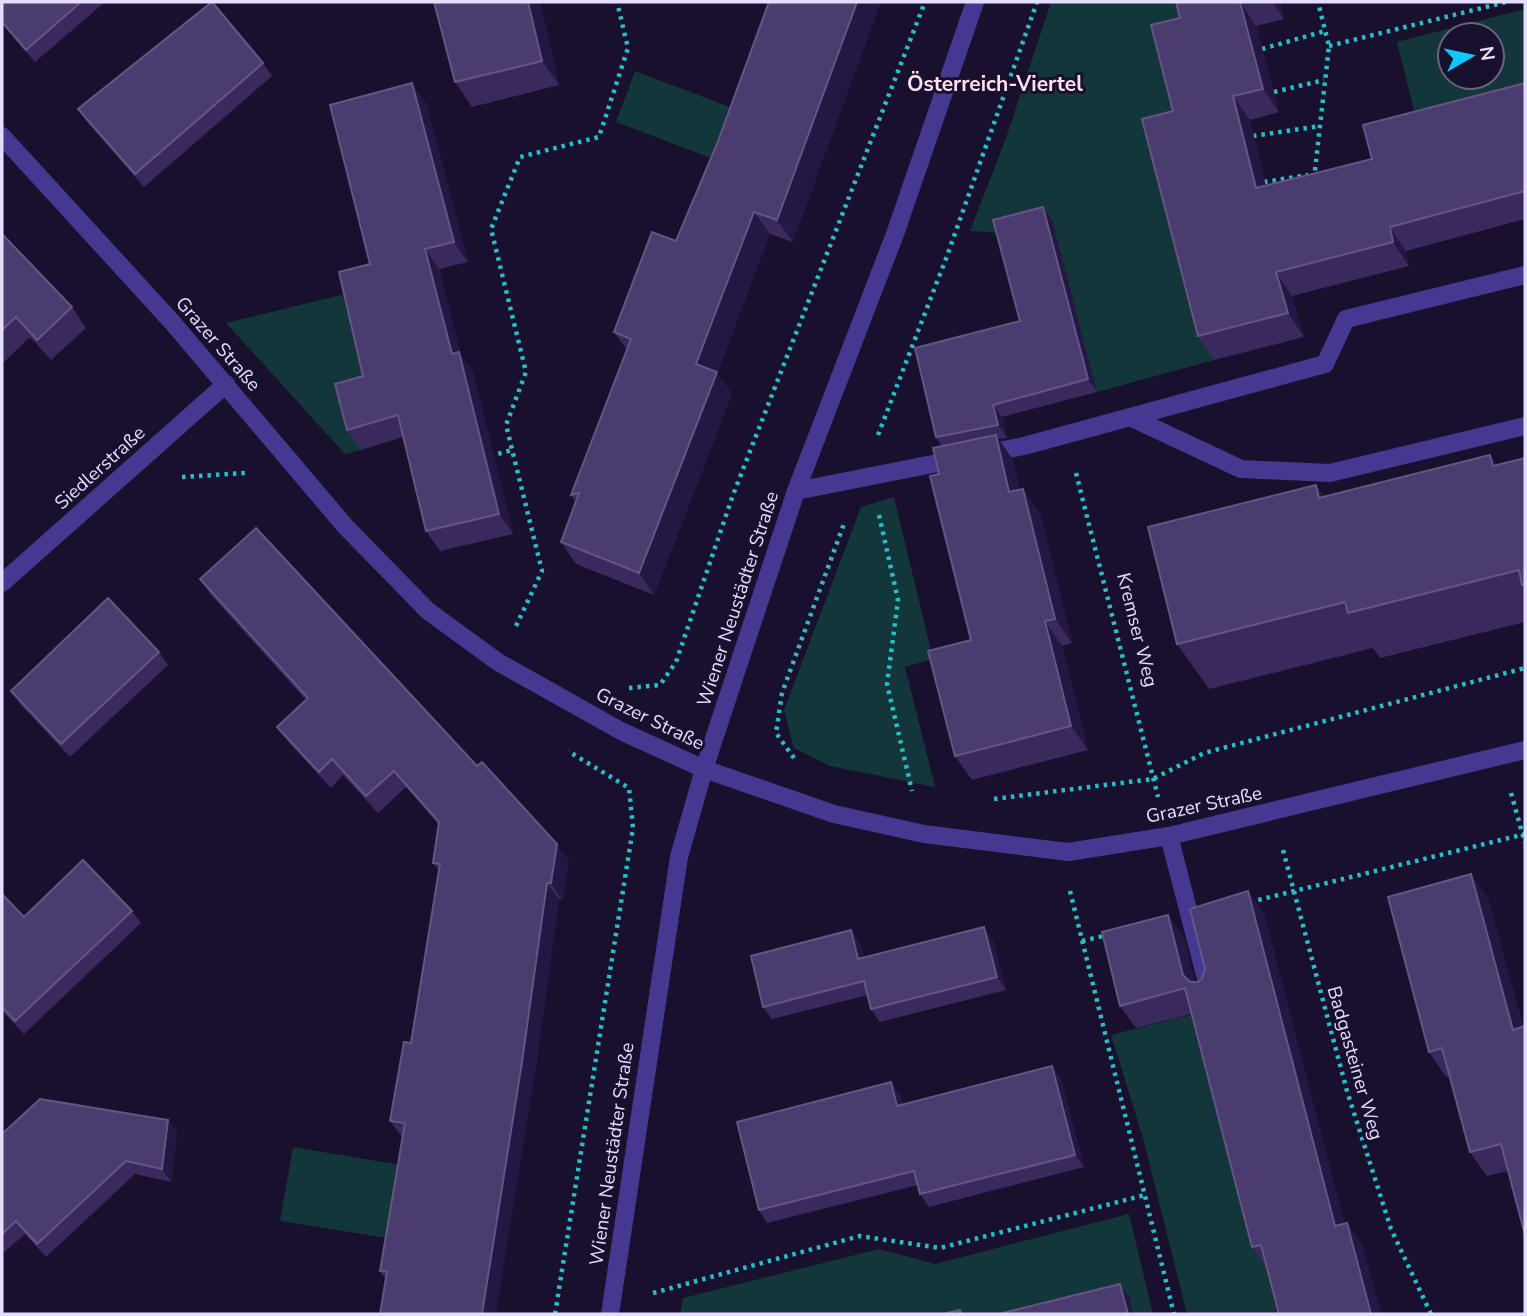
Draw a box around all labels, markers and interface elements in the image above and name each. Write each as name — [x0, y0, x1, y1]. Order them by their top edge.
north arrow — [1436, 21, 1506, 91]
text: N — [1473, 44, 1501, 63]
district label: Österreich-Viertel — [907, 70, 1083, 98]
street label: Grazer Straße — [170, 291, 266, 397]
street label: Siedlerstraße — [49, 420, 151, 516]
street label: Wiener Neustädter Straße — [691, 488, 785, 710]
street label: Kremser Weg — [1110, 570, 1164, 690]
street label: Grazer Straße — [591, 681, 709, 757]
street label: Grazer Straße — [1144, 780, 1264, 830]
street label: Badgasteiner Weg — [1321, 983, 1389, 1143]
street label: Wiener Neustädter Straße — [583, 1041, 641, 1267]

